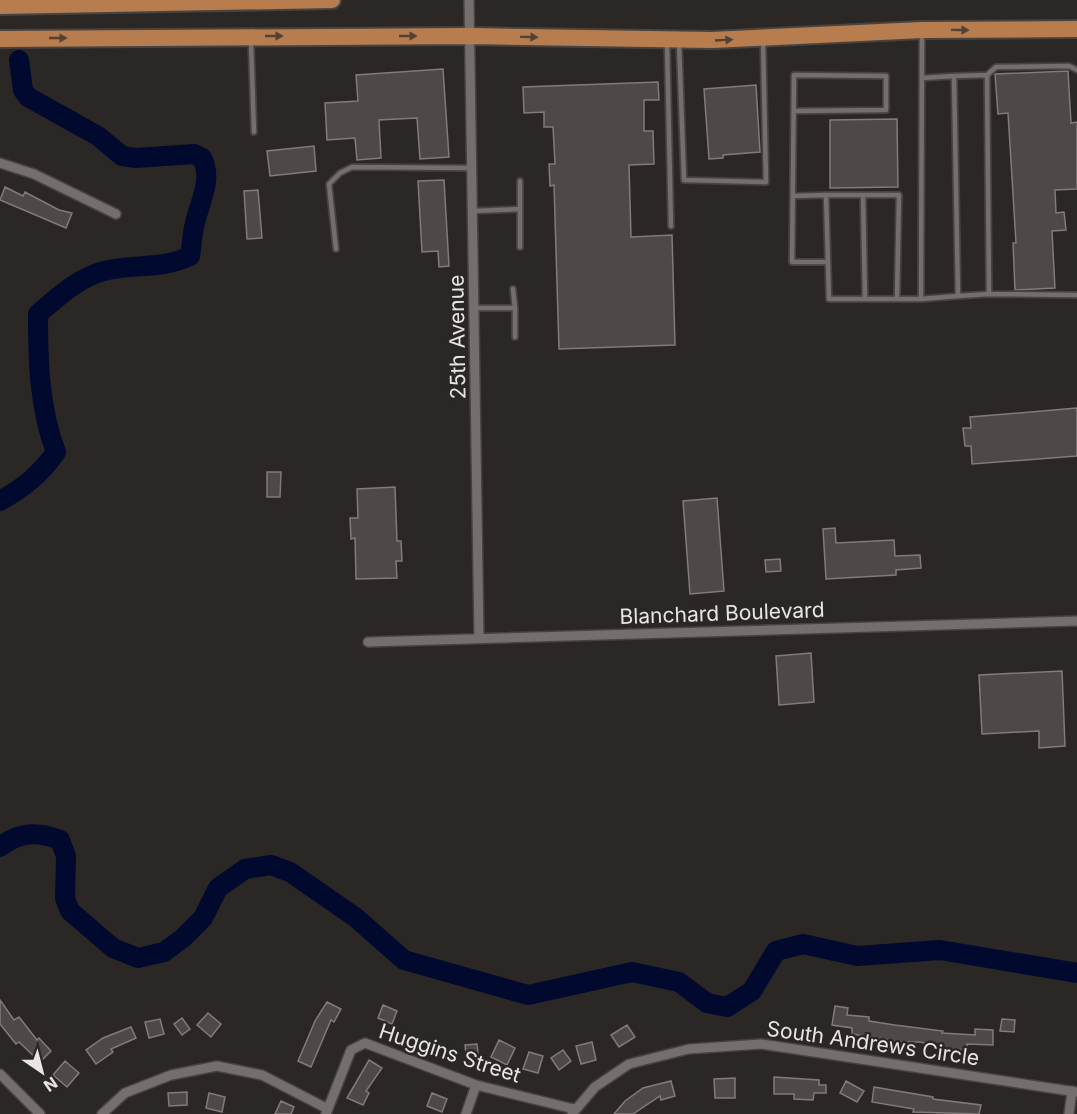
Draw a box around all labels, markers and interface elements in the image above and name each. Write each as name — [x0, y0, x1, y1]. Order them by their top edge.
one-way arrow — [951, 25, 970, 35]
one-way arrow — [399, 31, 418, 41]
one-way arrow — [265, 32, 284, 41]
one-way arrow — [519, 32, 538, 42]
one-way arrow — [49, 33, 68, 43]
one-way arrow — [714, 35, 733, 44]
street label: 25th Avenue — [443, 275, 471, 399]
street label: Blanchard Boulevard — [619, 597, 825, 629]
street label: South Andrews Circle — [765, 1016, 981, 1070]
street label: Huggins Street — [376, 1018, 524, 1088]
north arrow — [12, 1042, 72, 1102]
text: N — [40, 1073, 61, 1096]

